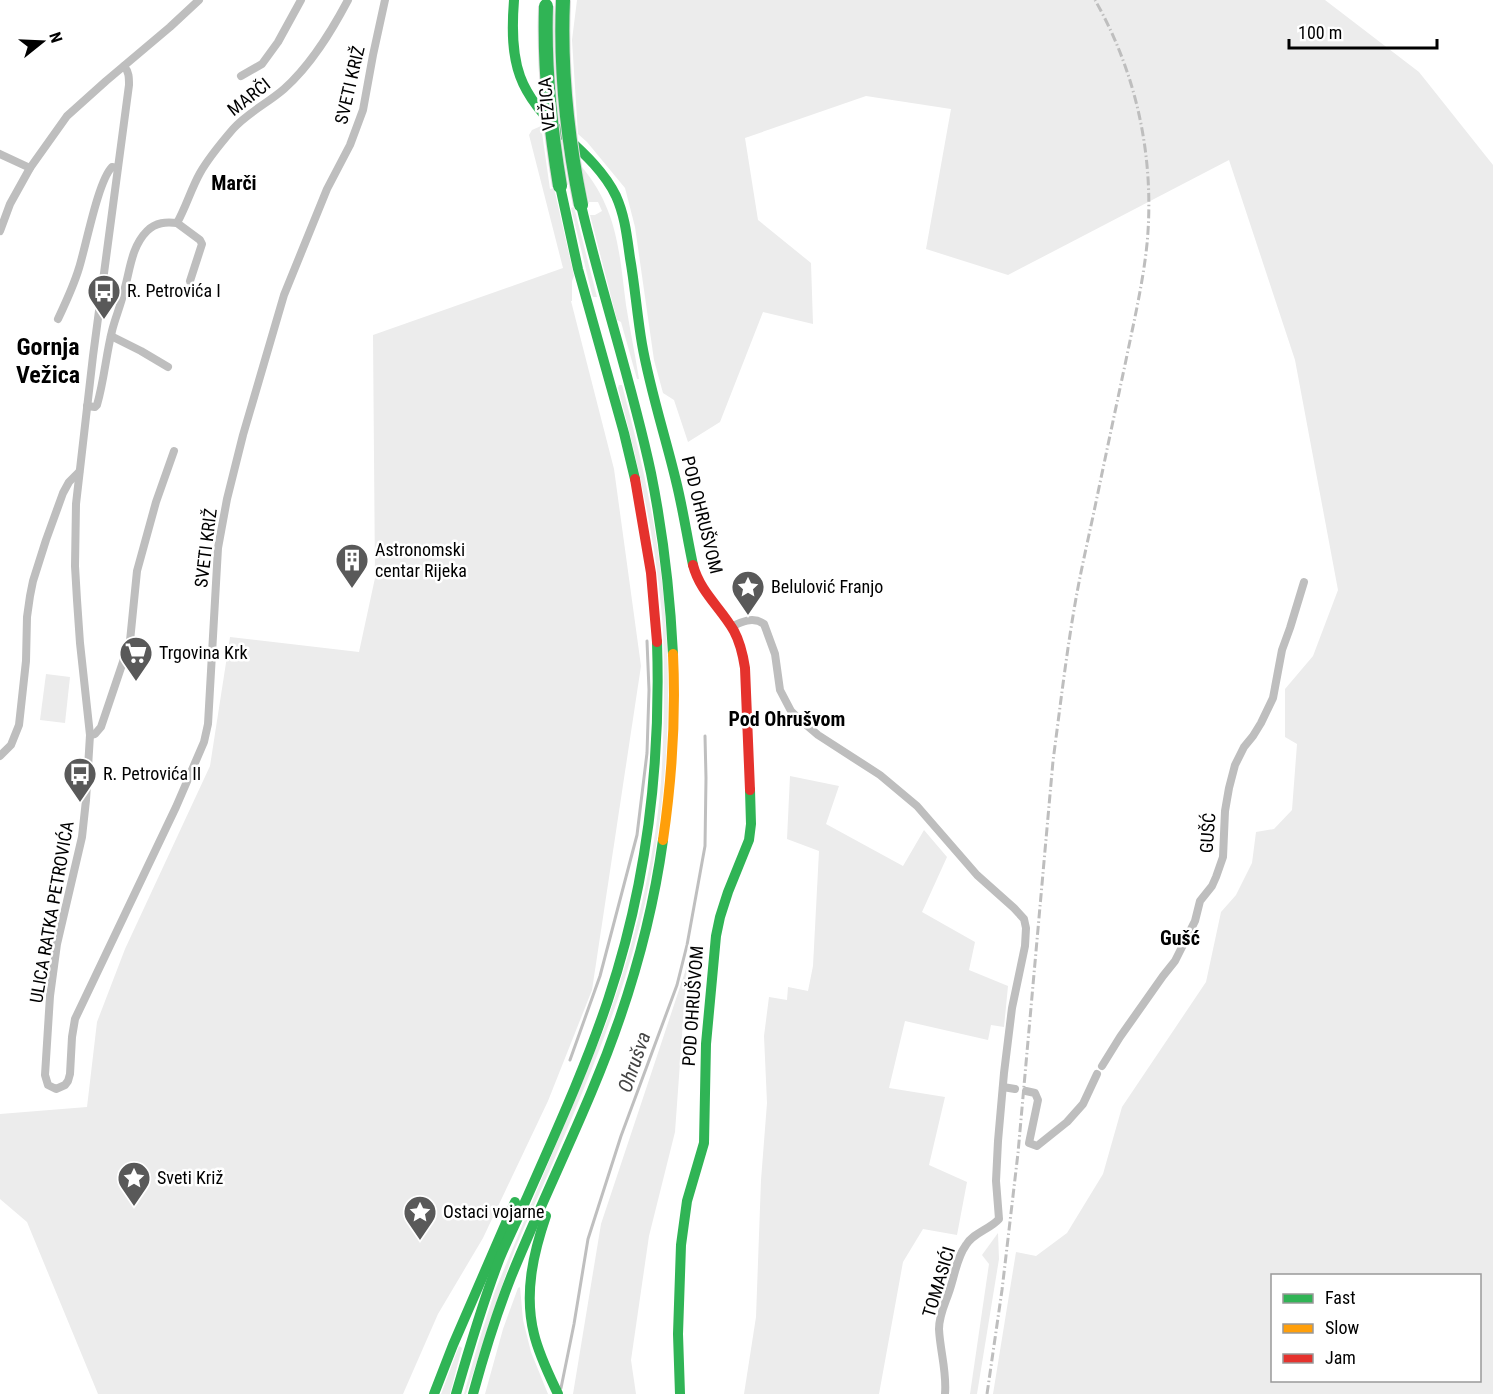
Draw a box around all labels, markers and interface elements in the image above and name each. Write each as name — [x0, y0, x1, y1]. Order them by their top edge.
north arrow — [12, 12, 72, 72]
scale bar — [1289, 12, 1438, 50]
text: 100 m — [1298, 22, 1342, 43]
text: N — [45, 30, 66, 45]
street label: SVETI KRIŽ — [330, 44, 369, 126]
street label: MARČI — [223, 73, 274, 120]
street label: VEŽICA — [534, 76, 559, 132]
district label: Marči — [211, 171, 257, 195]
bus stop icon: R. Petrovića I — [86, 273, 122, 320]
place label: R. Petrovića I — [127, 280, 221, 301]
district label: Gornja Vežica — [16, 333, 80, 389]
street label: POD OHRUŠVOM — [678, 454, 727, 576]
street label: SVETI KRIŽ — [190, 507, 221, 589]
place label: Astronomski centar Rijeka — [375, 539, 467, 581]
building icon: Astronomski centar Rijeka — [334, 542, 370, 589]
place icon: Belulović Franjo — [730, 569, 766, 616]
place label: Belulović Franjo — [771, 576, 883, 597]
supermarket icon: Trgovina Krk — [118, 635, 154, 682]
place label: Trgovina Krk — [159, 642, 248, 663]
district label: Pod Ohrušvom — [729, 707, 845, 731]
bus stop icon: R. Petrovića II — [62, 756, 98, 803]
place label: R. Petrovića II — [103, 763, 201, 784]
street label: GUŠĆ — [1196, 812, 1219, 854]
street label: ULICA RATKA PETROVIĆA — [25, 819, 78, 1004]
district label: Gušć — [1160, 926, 1200, 950]
street label: POD OHRUŠVOM — [678, 945, 707, 1067]
water label: Ohrušva — [612, 1028, 656, 1096]
place icon: Sveti Križ — [116, 1160, 152, 1207]
place label: Sveti Križ — [157, 1167, 223, 1188]
place icon: Ostaci vojarne — [402, 1194, 438, 1241]
place label: Ostaci vojarne — [443, 1201, 544, 1222]
street label: TOMASIĆI — [918, 1244, 959, 1320]
legend — [1271, 1274, 1481, 1382]
text: Fast — [1325, 1287, 1356, 1308]
text: Slow — [1325, 1317, 1360, 1338]
text: Jam — [1325, 1347, 1356, 1368]

